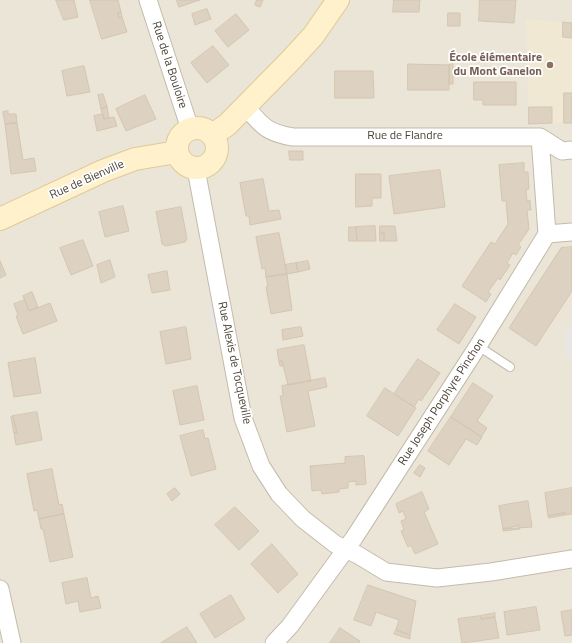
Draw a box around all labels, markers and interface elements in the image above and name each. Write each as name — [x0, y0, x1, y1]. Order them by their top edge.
street label: Rue de la Bouloire — [148, 20, 190, 110]
place label: École élémentaire du Mont Ganelon — [449, 51, 542, 79]
marker: École élémentaire du Mont Ganelon — [545, 60, 555, 70]
street label: Rue de Flandre — [367, 129, 443, 143]
street label: Rue de Bienville — [48, 157, 126, 203]
street label: Rue Alexis de Tocqueville — [214, 300, 254, 426]
street label: Rue Joseph Porphyre Pinchon — [395, 336, 489, 468]

